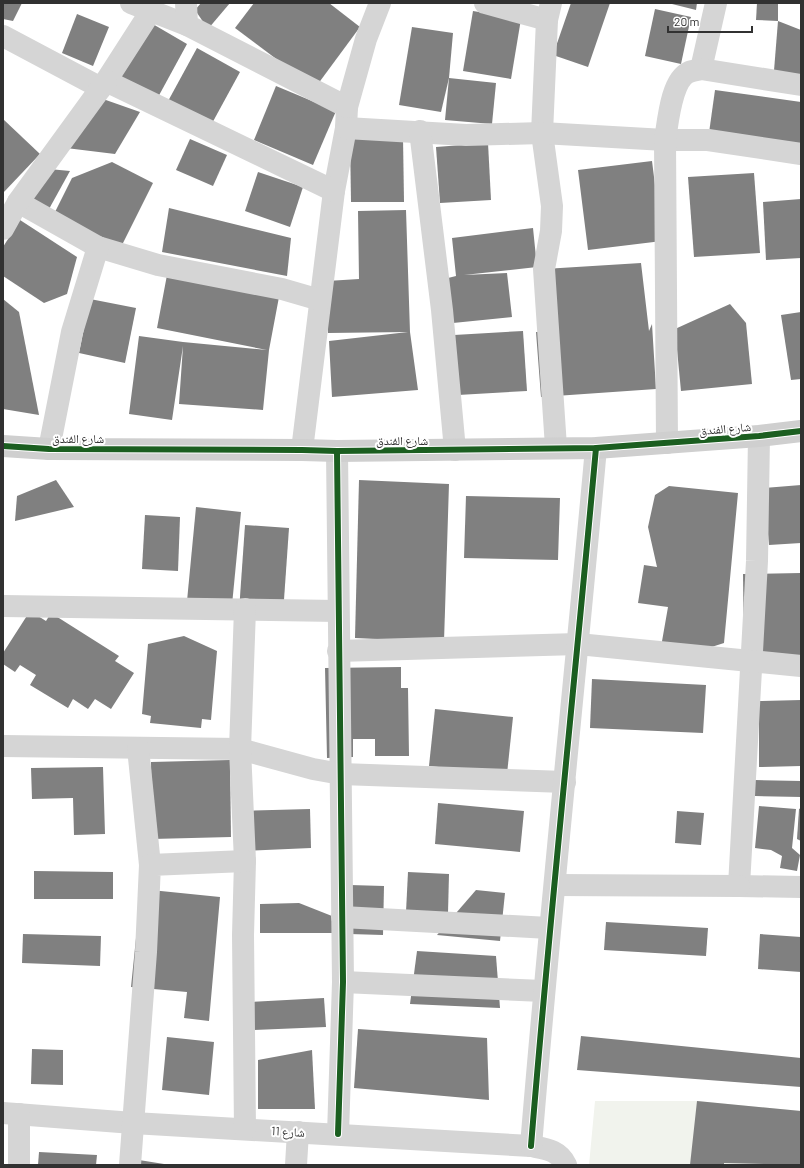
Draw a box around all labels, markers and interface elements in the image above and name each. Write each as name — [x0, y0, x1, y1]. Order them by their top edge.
scale bar — [668, 8, 752, 34]
text: 20 m — [674, 14, 700, 28]
street label: شارع الفندق — [698, 419, 752, 439]
street label: شارع الفندق — [52, 431, 104, 447]
street label: شارع الفندق — [376, 433, 428, 449]
street label: شارع 11 — [271, 1123, 305, 1141]

